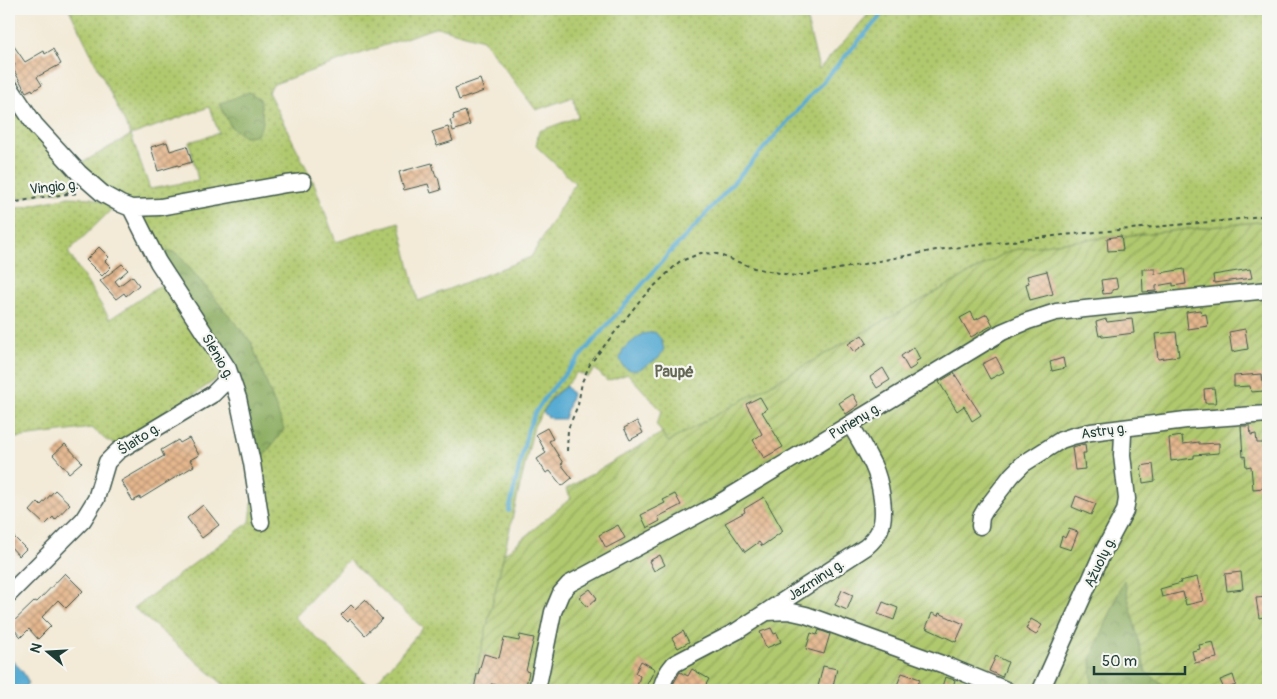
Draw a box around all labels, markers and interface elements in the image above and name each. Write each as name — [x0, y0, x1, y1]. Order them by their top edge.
street label: Vingio g. — [29, 176, 79, 198]
street label: Slėnio g. — [198, 331, 238, 383]
district label: Paupė — [654, 362, 694, 382]
street label: Purienų g. — [826, 399, 884, 443]
street label: Šlaito g. — [114, 418, 163, 459]
street label: Astrų g. — [1080, 419, 1128, 443]
street label: Ąžuolų g. — [1080, 534, 1120, 590]
street label: Jazminų g. — [785, 556, 847, 604]
north arrow — [22, 626, 72, 676]
text: N — [27, 641, 46, 655]
scale bar — [1094, 644, 1186, 676]
text: 50 m — [1102, 652, 1137, 671]

